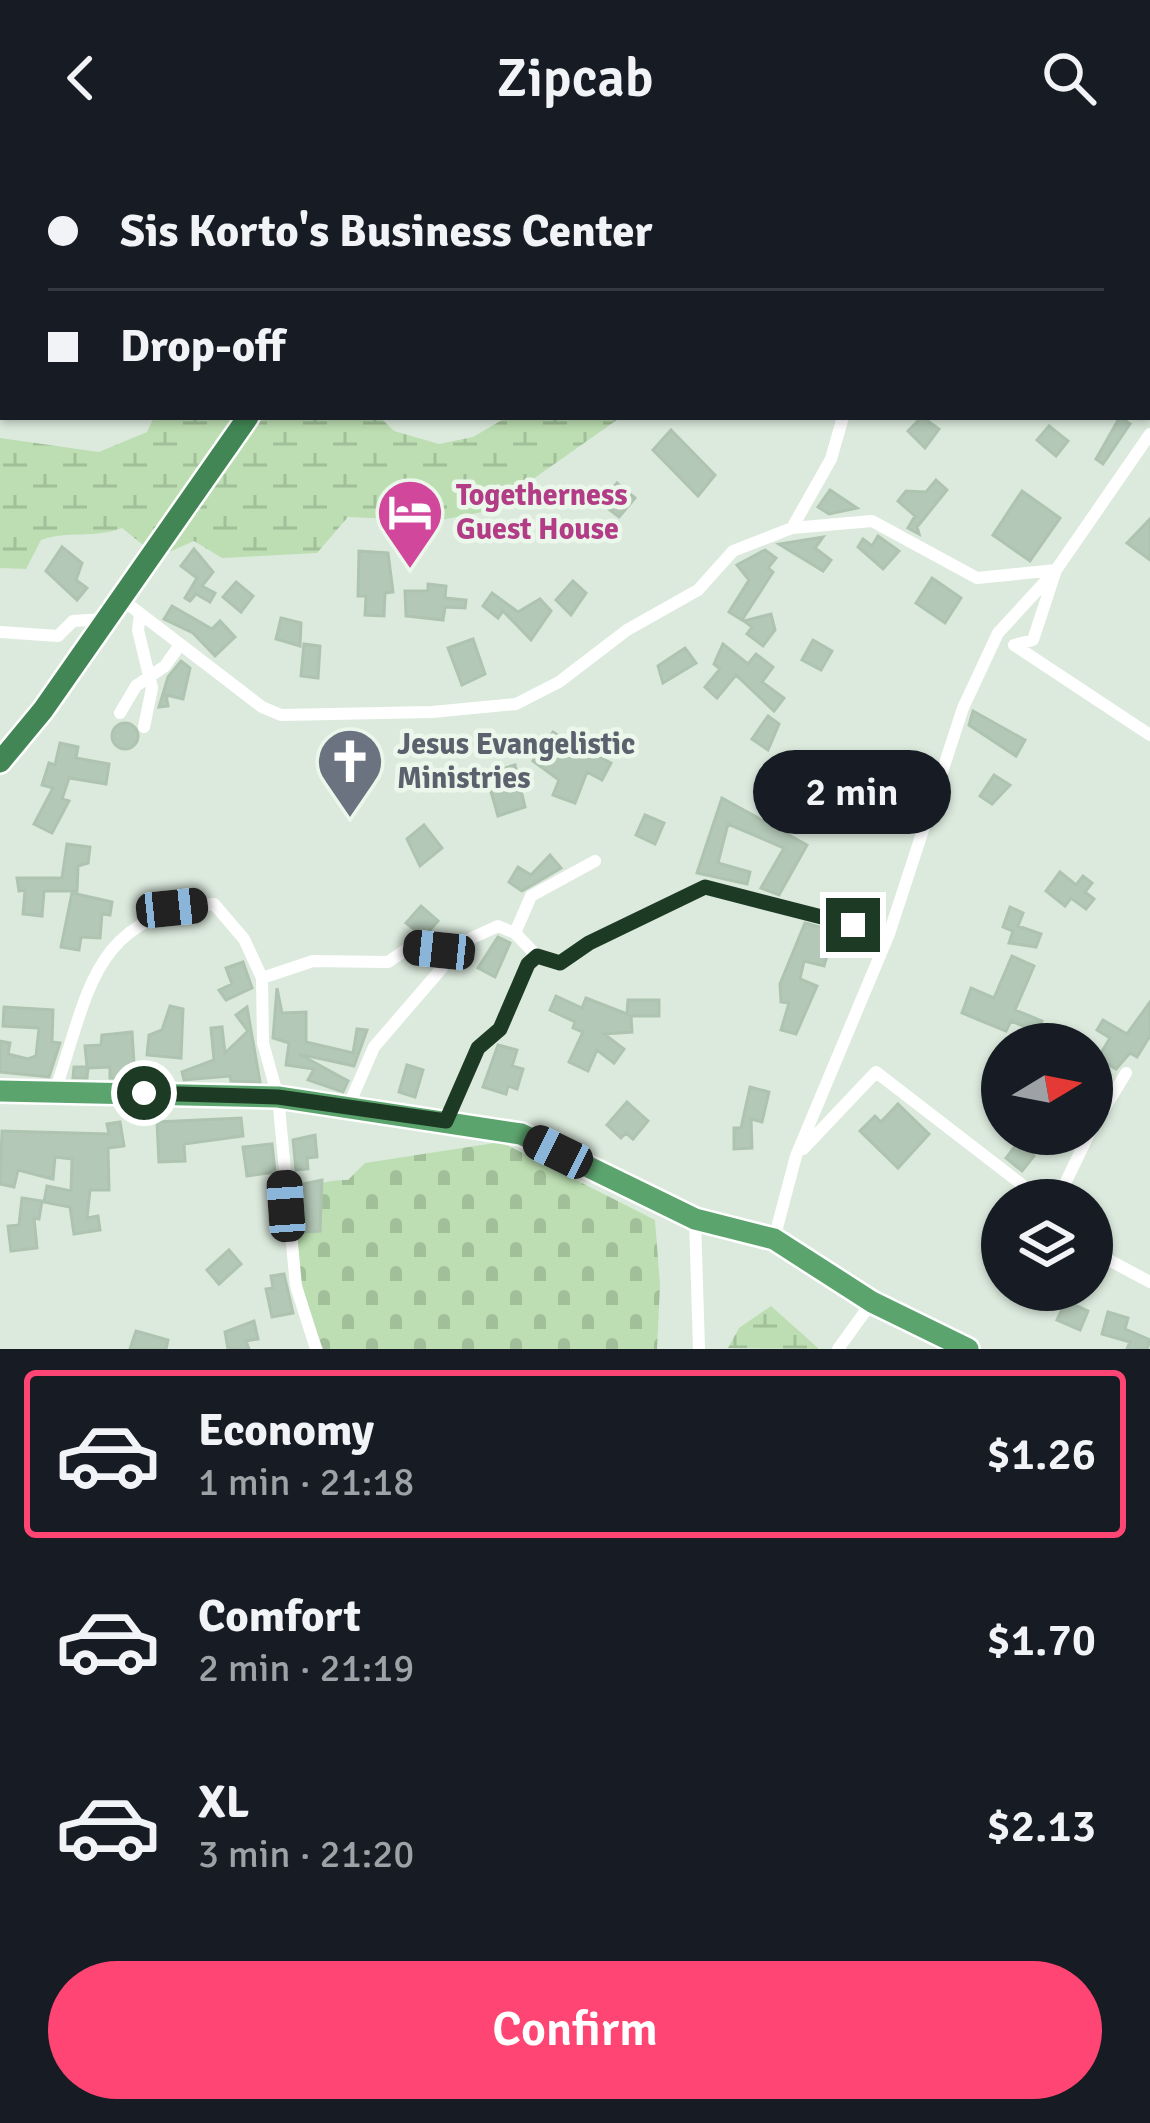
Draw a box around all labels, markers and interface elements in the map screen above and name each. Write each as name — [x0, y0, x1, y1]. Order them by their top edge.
icon: back — [48, 45, 114, 111]
text: Zipcab — [497, 45, 653, 112]
icon: search — [1036, 45, 1102, 111]
text: Sis Korto's Business Center — [120, 204, 652, 259]
text: Drop-off — [120, 319, 285, 374]
hotel icon: Togetherness Guest House — [375, 477, 445, 571]
place label: Togetherness Guest House — [456, 477, 628, 548]
church icon: Jesus Evangelistic Ministries — [315, 726, 385, 820]
place label: Jesus Evangelistic Ministries — [397, 726, 635, 797]
callout: 2 min — [754, 751, 952, 835]
text: 2 min — [805, 768, 899, 816]
car — [134, 886, 210, 930]
route end — [826, 898, 880, 952]
car — [401, 928, 477, 972]
north arrow — [981, 1023, 1113, 1155]
map controls — [981, 1023, 1113, 1311]
route start — [117, 1066, 171, 1120]
car — [518, 1120, 598, 1184]
car — [266, 1169, 306, 1243]
button: layers — [981, 1179, 1113, 1311]
icon: car — [54, 1400, 162, 1508]
text: Economy — [198, 1403, 374, 1458]
text: $1.26 — [986, 1427, 1096, 1482]
text: 1 min · 21:18 — [198, 1458, 414, 1506]
icon: car — [54, 1586, 162, 1694]
text: Comfort — [198, 1589, 361, 1644]
text: $1.70 — [986, 1613, 1096, 1668]
text: 2 min · 21:19 — [198, 1644, 414, 1692]
icon: car — [54, 1772, 162, 1880]
text: XL — [198, 1775, 249, 1830]
text: $2.13 — [986, 1799, 1096, 1854]
text: 3 min · 21:20 — [198, 1830, 414, 1878]
button: Confirm — [48, 1961, 1102, 2099]

